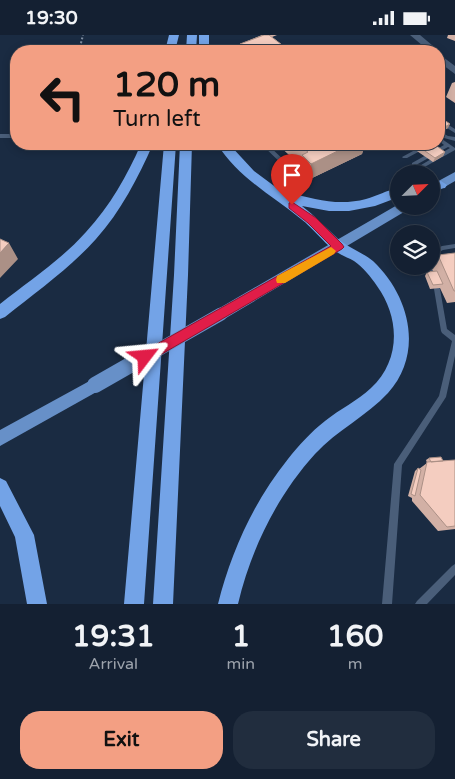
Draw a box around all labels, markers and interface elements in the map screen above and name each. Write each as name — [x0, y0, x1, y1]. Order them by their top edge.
text: 19:30 — [25, 7, 78, 29]
text: 120 m — [113, 64, 220, 106]
icon: left — [30, 65, 95, 130]
text: Turn left — [113, 106, 201, 132]
pin — [271, 154, 313, 205]
icon: arrive — [278, 161, 306, 189]
north arrow — [390, 165, 440, 215]
map controls — [390, 165, 440, 275]
button: layers — [390, 225, 440, 275]
position arrow — [118, 330, 170, 382]
text: 19:31 — [72, 618, 155, 655]
text: 1 — [231, 618, 250, 655]
text: 160 — [327, 618, 383, 655]
text: Arrival — [89, 654, 138, 674]
text: min — [227, 654, 255, 674]
text: m — [348, 654, 362, 674]
button: Exit — [20, 711, 223, 769]
button: Share — [233, 711, 435, 769]

